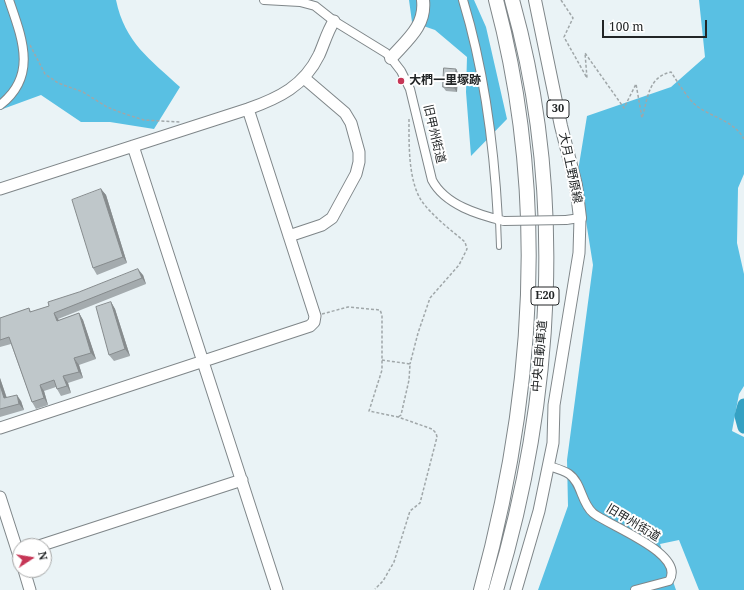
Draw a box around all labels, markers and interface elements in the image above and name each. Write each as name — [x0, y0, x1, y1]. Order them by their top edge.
scale bar — [604, 12, 709, 38]
text: 100 m — [609, 18, 644, 35]
place label: 大椚一里塚跡 — [409, 74, 481, 88]
marker: 大椚一里塚跡 — [396, 76, 406, 86]
road number: 30 — [547, 100, 569, 118]
street label: 旧甲州街道 — [420, 103, 448, 165]
street label: 大月上野原線 — [555, 131, 585, 205]
road number: E20 — [531, 287, 559, 305]
street label: 中央自動車道 — [530, 320, 550, 392]
street label: 旧甲州街道 — [604, 501, 662, 545]
north arrow — [12, 538, 52, 578]
text: N — [35, 550, 51, 561]

